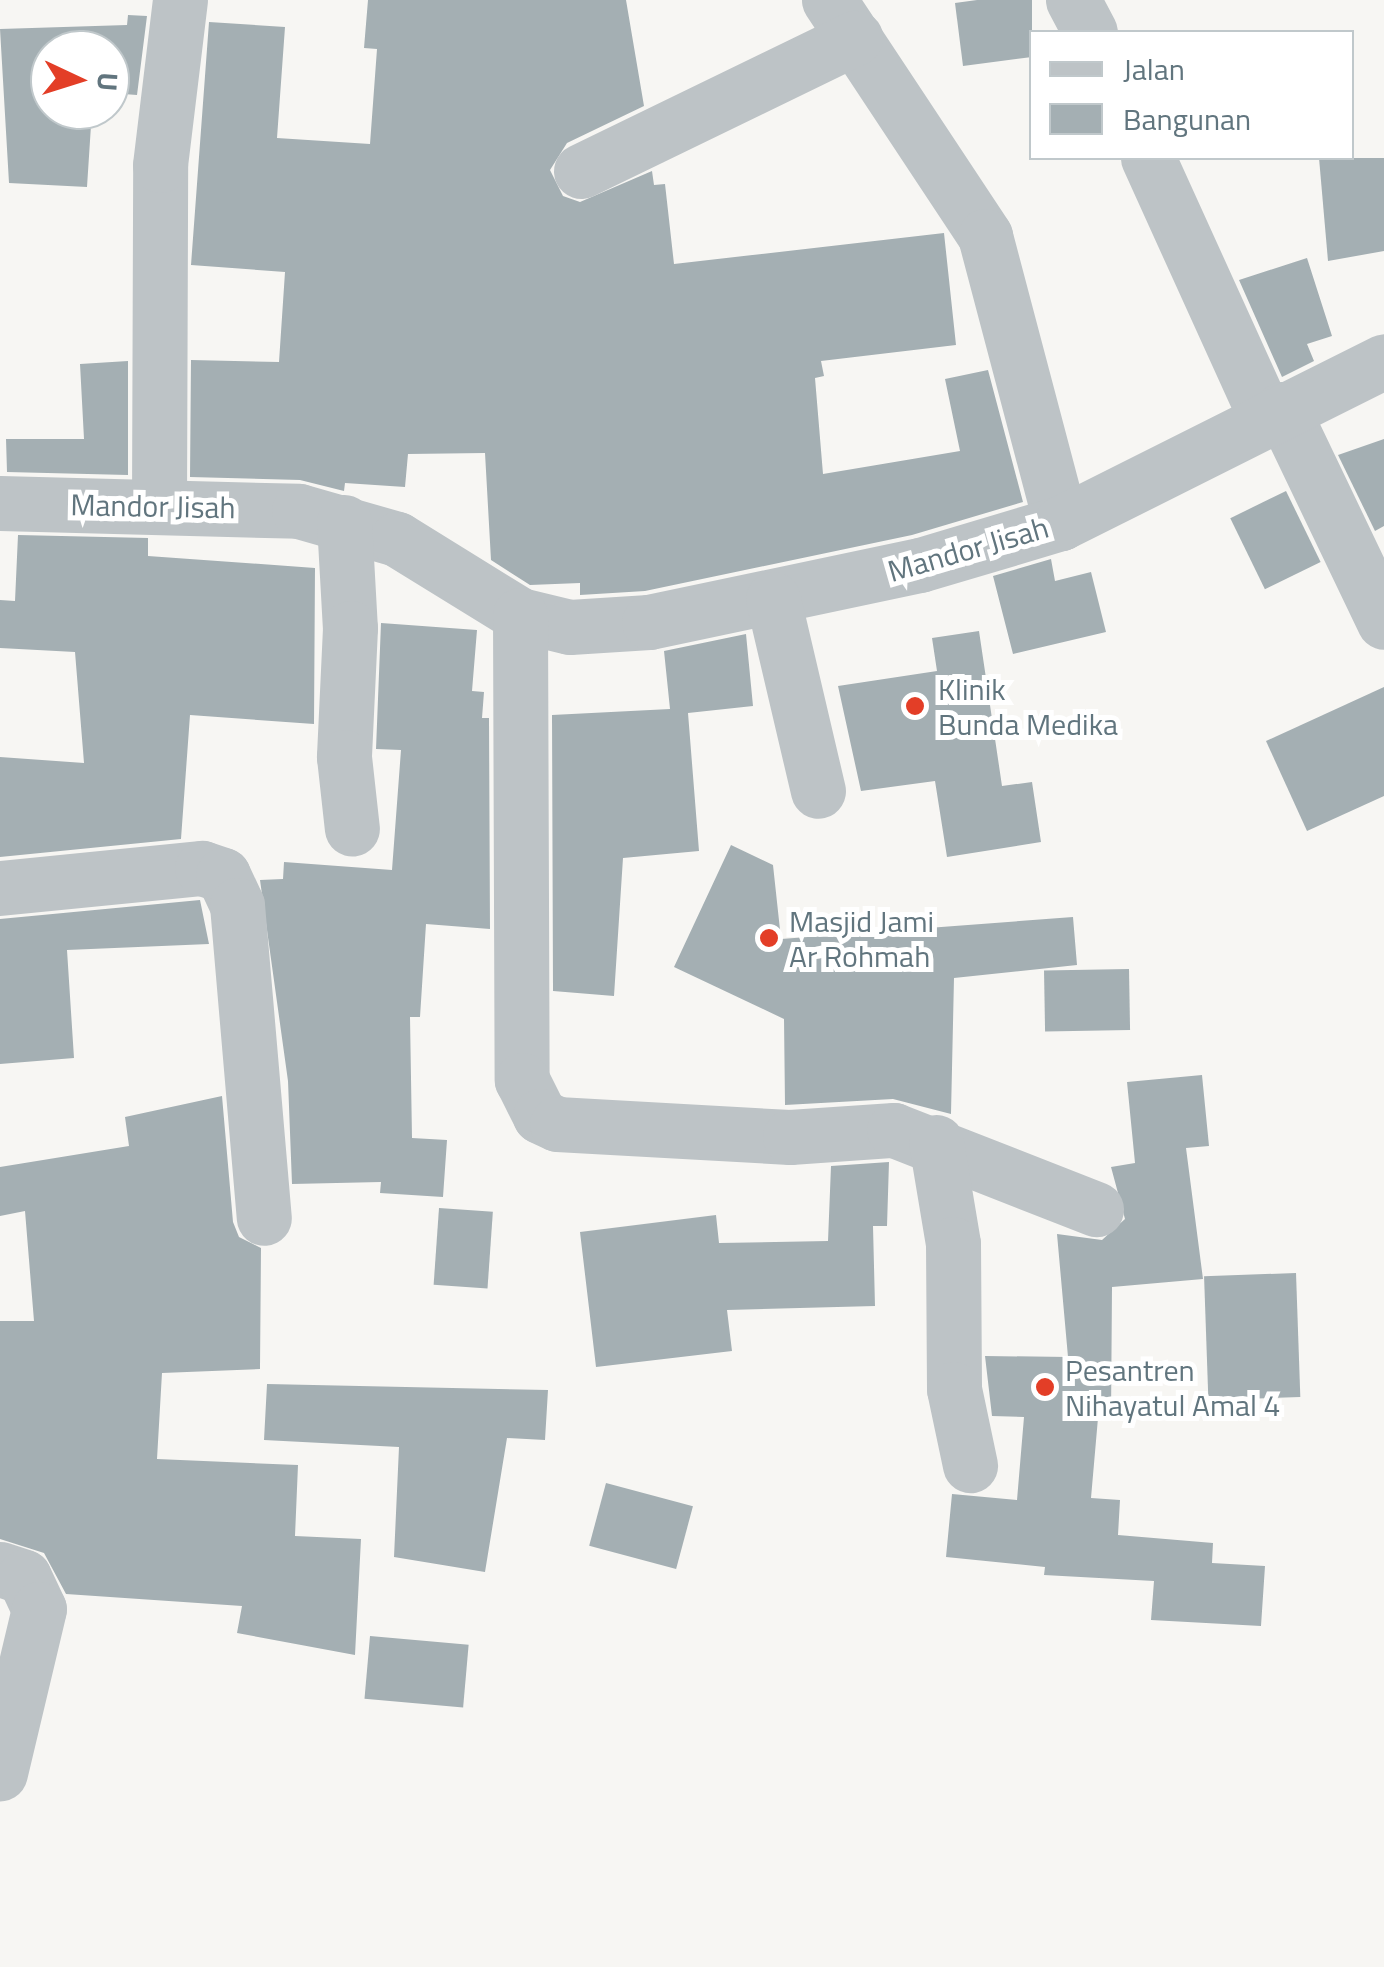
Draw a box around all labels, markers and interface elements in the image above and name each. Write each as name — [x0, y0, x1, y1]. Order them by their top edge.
north arrow — [30, 30, 130, 130]
legend — [1029, 30, 1354, 160]
text: Jalan — [1123, 46, 1185, 92]
text: U — [86, 71, 131, 93]
text: Bangunan — [1123, 96, 1251, 142]
street label: Mandor Jisah — [70, 487, 236, 525]
street label: Mandor Jisah — [884, 509, 1052, 589]
place label: Klinik Bunda Medika — [938, 671, 1118, 742]
marker: Klinik Bunda Medika — [902, 693, 928, 719]
place label: Masjid Jami Ar Rohmah — [789, 903, 934, 974]
marker: Masjid Jami Ar Rohmah — [758, 927, 780, 949]
place label: Pesantren Nihayatul Amal 4 — [1065, 1352, 1280, 1422]
marker: Pesantren Nihayatul Amal 4 — [1034, 1376, 1056, 1398]

